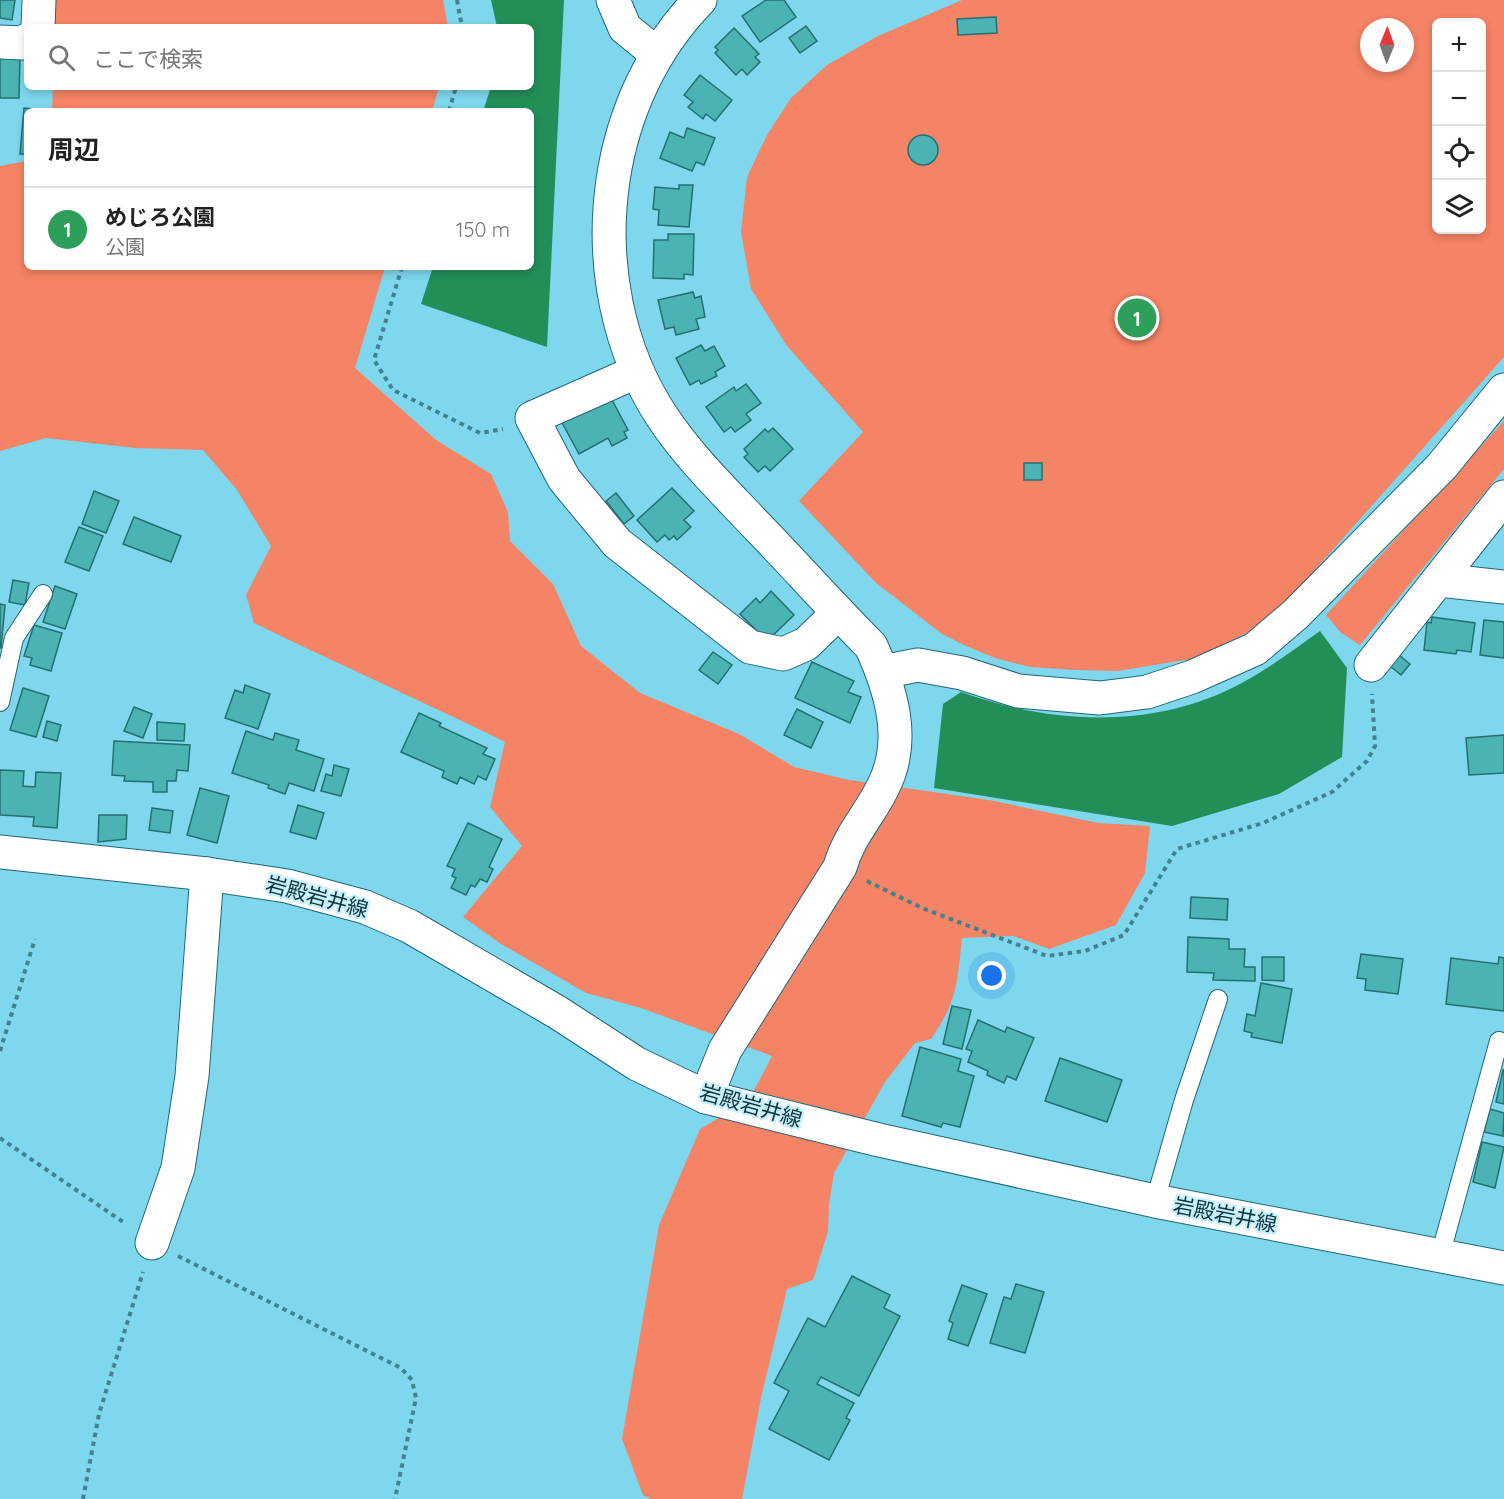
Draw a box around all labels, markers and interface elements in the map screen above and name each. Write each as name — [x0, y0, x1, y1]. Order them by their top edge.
north arrow — [1360, 18, 1414, 72]
map controls — [1432, 18, 1486, 234]
button: + — [1432, 18, 1486, 72]
search box — [24, 24, 534, 90]
icon: search — [45, 41, 78, 74]
text: ここで検索 — [93, 45, 203, 73]
button: − — [1432, 72, 1486, 126]
button: locate — [1432, 126, 1486, 180]
text: 周辺 — [48, 133, 100, 166]
button: layers — [1432, 180, 1486, 234]
text: めじろ公園 — [105, 203, 215, 231]
text: 1 — [64, 217, 71, 242]
text: 150 m — [456, 217, 510, 242]
text: 公園 — [105, 234, 145, 259]
pin: 1 — [1118, 296, 1156, 340]
street label: 岩殿岩井線 — [263, 870, 371, 922]
your location — [977, 961, 1006, 990]
street label: 岩殿岩井線 — [697, 1078, 805, 1132]
street label: 岩殿岩井線 — [1171, 1191, 1279, 1237]

